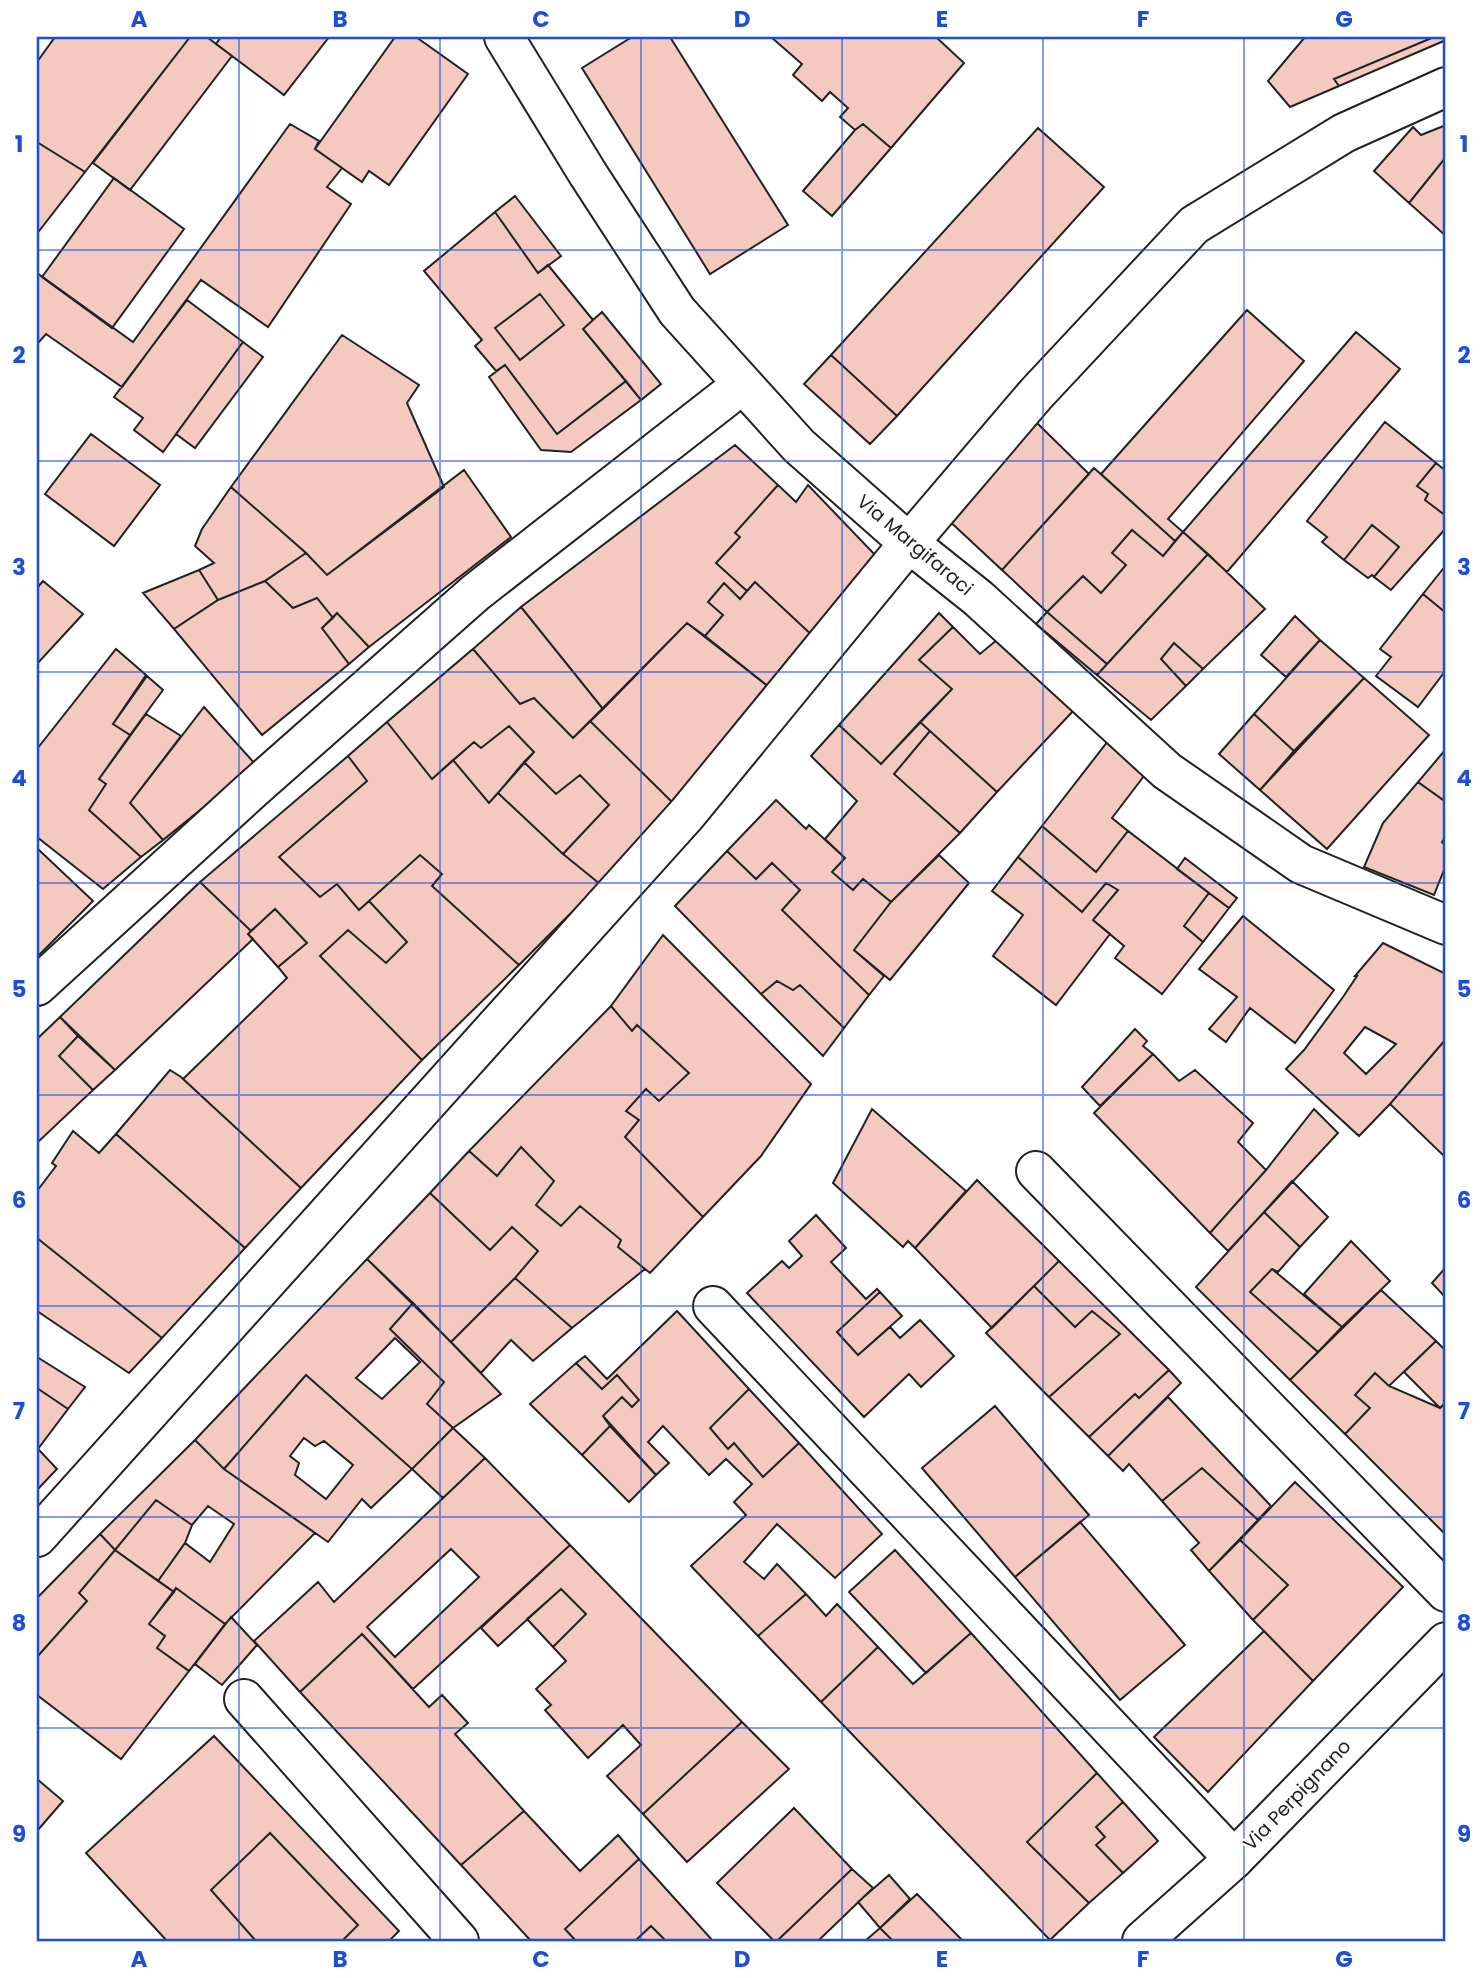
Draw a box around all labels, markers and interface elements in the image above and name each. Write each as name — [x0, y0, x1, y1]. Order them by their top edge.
text: A — [131, 3, 148, 35]
text: B — [332, 3, 348, 35]
text: C — [532, 3, 550, 35]
text: D — [734, 3, 750, 35]
text: E — [936, 3, 948, 35]
text: F — [1137, 3, 1149, 35]
text: G — [1335, 3, 1353, 35]
text: 1 — [15, 128, 23, 160]
text: 1 — [1460, 128, 1468, 160]
text: 2 — [12, 339, 26, 371]
text: 2 — [1457, 339, 1471, 371]
street label: Via Margifaraci — [851, 488, 979, 602]
text: 3 — [12, 551, 26, 583]
text: 3 — [1457, 551, 1471, 583]
text: 4 — [11, 762, 27, 794]
text: 4 — [1456, 762, 1472, 794]
text: 5 — [12, 973, 26, 1005]
text: 5 — [1457, 973, 1471, 1005]
text: 6 — [12, 1184, 26, 1216]
text: 6 — [1457, 1184, 1471, 1216]
text: 7 — [13, 1395, 25, 1427]
text: 7 — [1458, 1395, 1470, 1427]
text: 8 — [12, 1607, 26, 1639]
text: 8 — [1457, 1607, 1471, 1639]
street label: Via Perpignano — [1237, 1733, 1357, 1857]
text: 9 — [12, 1818, 26, 1850]
text: 9 — [1457, 1818, 1471, 1850]
text: A — [131, 1943, 148, 1975]
text: B — [332, 1943, 348, 1975]
text: C — [532, 1943, 550, 1975]
text: D — [734, 1943, 750, 1975]
text: E — [936, 1943, 948, 1975]
text: F — [1137, 1943, 1149, 1975]
text: G — [1335, 1943, 1353, 1975]

